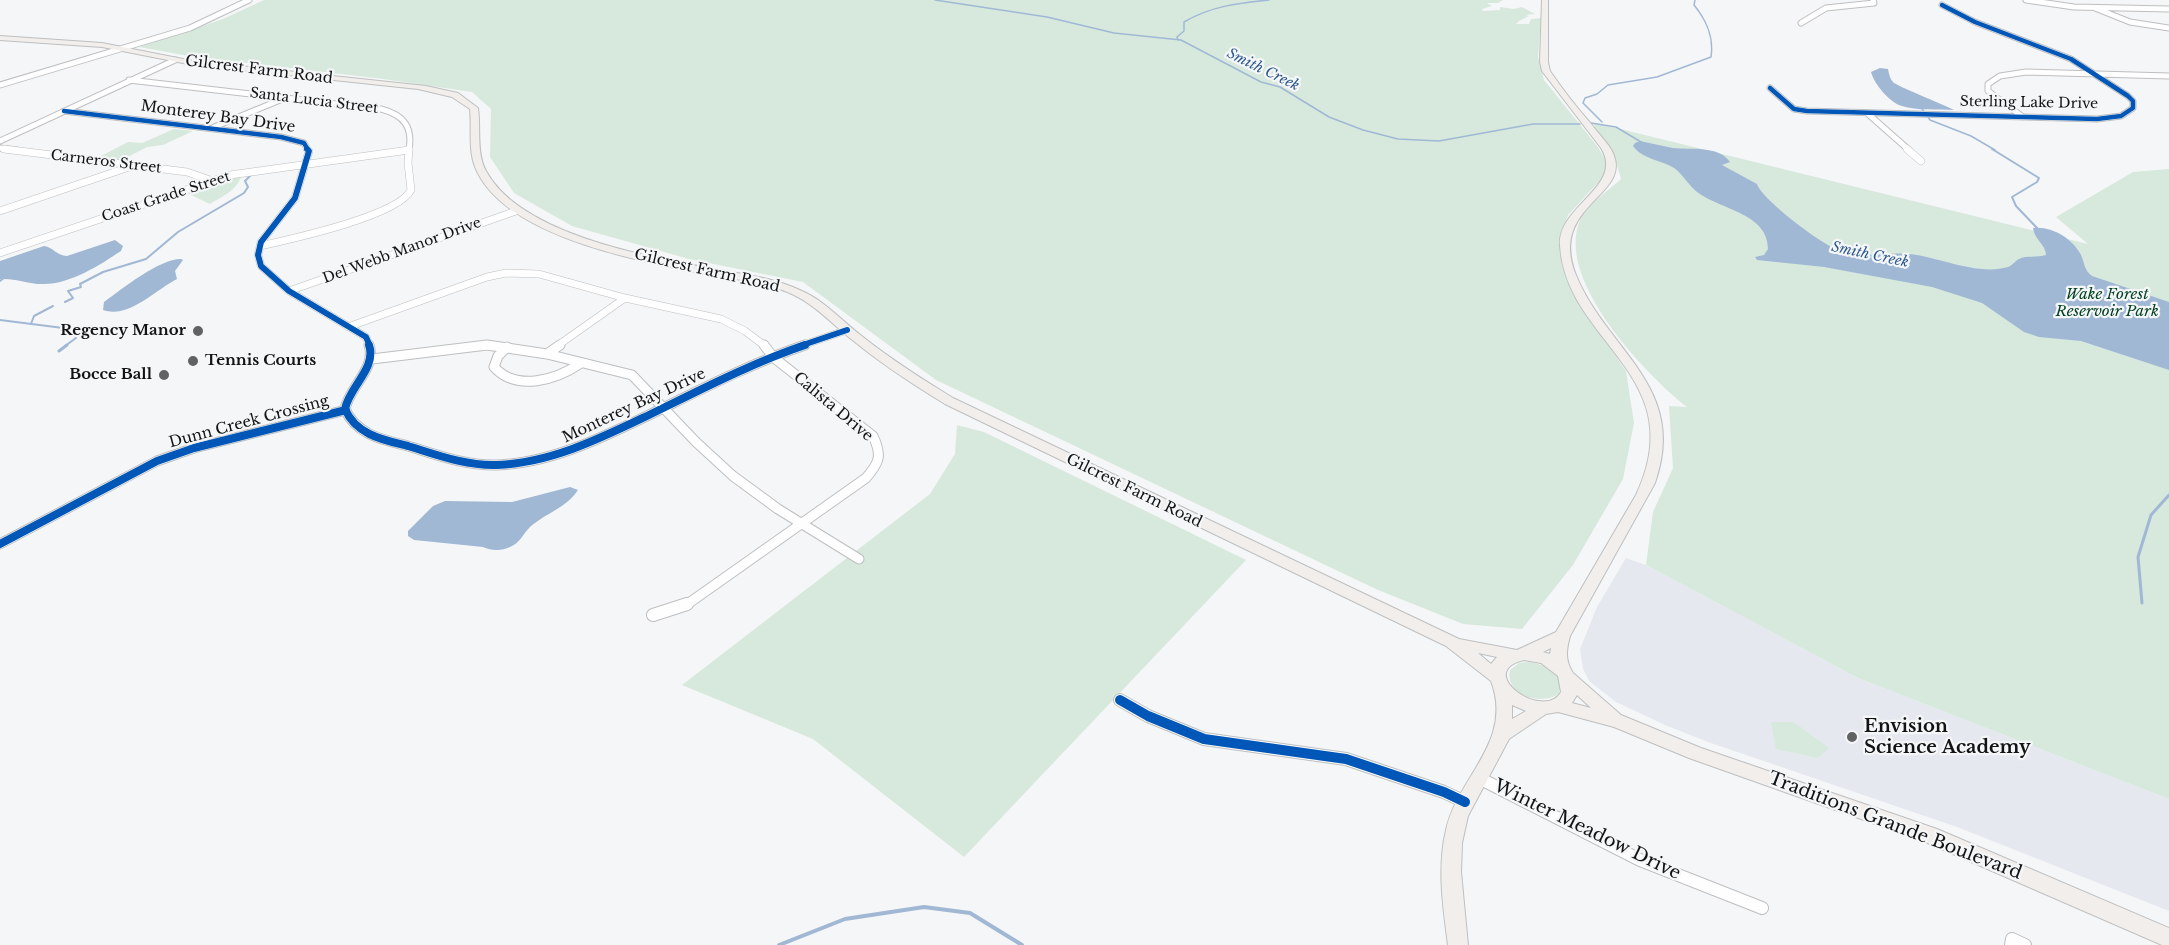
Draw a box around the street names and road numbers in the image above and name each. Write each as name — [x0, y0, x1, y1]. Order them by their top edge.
street label: Gilcrest Farm Road — [184, 52, 334, 88]
street label: Santa Lucia Street — [249, 85, 379, 117]
street label: Sterling Lake Drive — [1960, 93, 2098, 113]
street label: Monterey Bay Drive — [140, 97, 296, 137]
street label: Carneros Street — [50, 147, 162, 177]
street label: Coast Grade Street — [100, 168, 232, 226]
street label: Del Webb Manor Drive — [321, 215, 483, 287]
street label: Gilcrest Farm Road — [633, 246, 781, 296]
street label: Monterey Bay Drive — [560, 365, 708, 447]
street label: Calista Drive — [790, 369, 876, 445]
street label: Dunn Creek Crossing — [167, 392, 331, 452]
street label: Gilcrest Farm Road — [1063, 450, 1205, 532]
street label: Traditions Grande Boulevard — [1765, 768, 2025, 884]
street label: Winter Meadow Drive — [1490, 775, 1684, 885]

